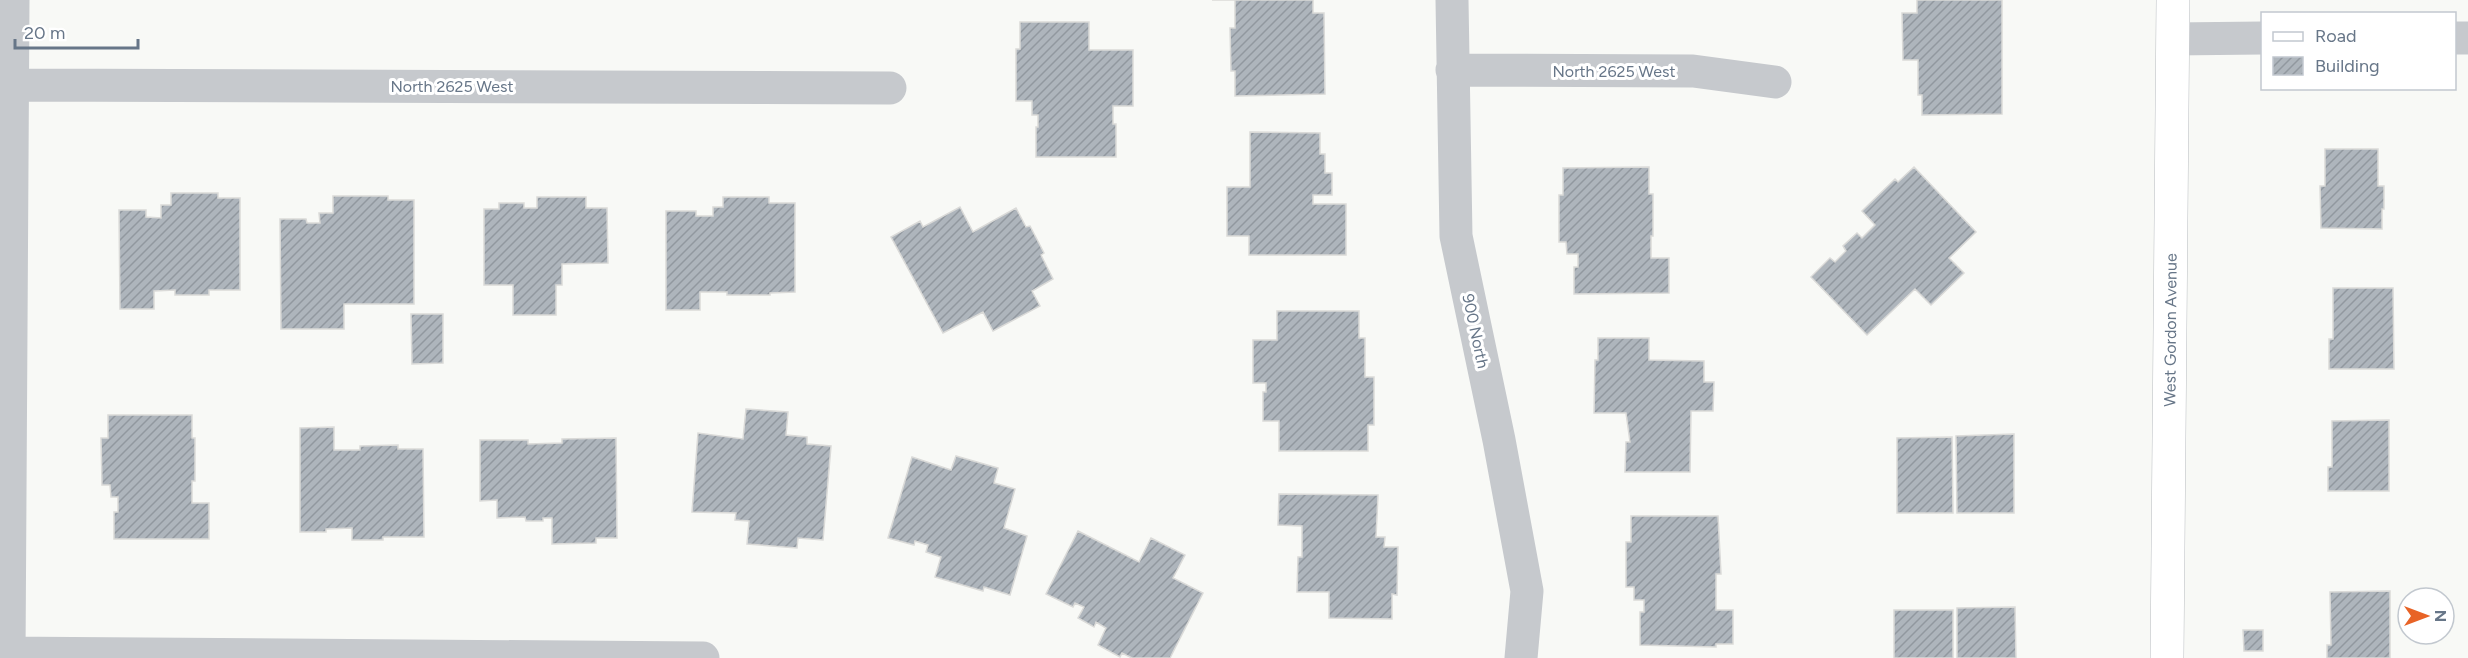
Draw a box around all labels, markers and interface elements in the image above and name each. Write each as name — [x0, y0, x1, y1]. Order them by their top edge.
scale bar — [15, 12, 138, 50]
legend — [2261, 12, 2456, 90]
text: 20 m — [24, 22, 65, 44]
text: Road — [2315, 25, 2356, 47]
text: Building — [2315, 55, 2380, 77]
street label: North 2625 West — [1552, 62, 1676, 81]
street label: North 2625 West — [390, 77, 514, 96]
street label: West Gordon Avenue — [2160, 253, 2181, 407]
street label: 900 North — [1458, 292, 1493, 370]
north arrow — [2396, 586, 2456, 646]
text: N — [2431, 610, 2450, 622]

